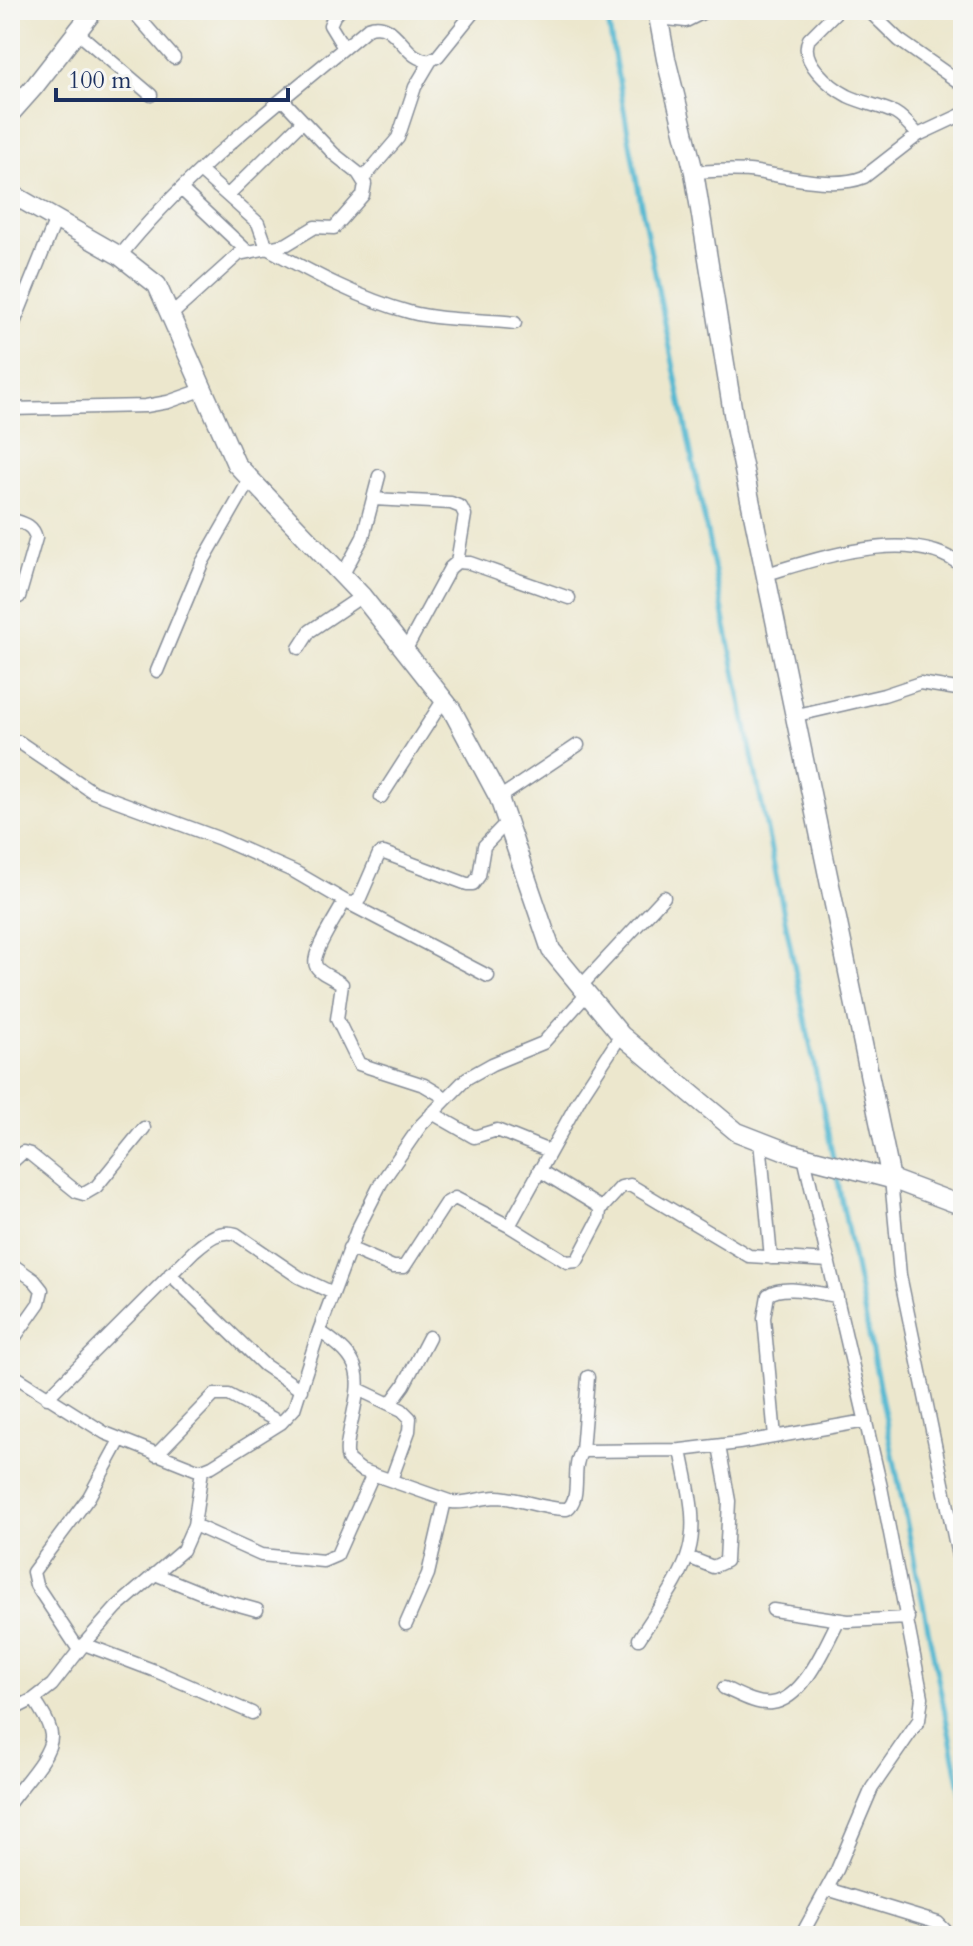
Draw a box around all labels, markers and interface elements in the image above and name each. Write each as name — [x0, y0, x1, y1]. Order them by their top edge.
scale bar — [56, 52, 288, 102]
text: 100 m — [68, 64, 132, 97]

